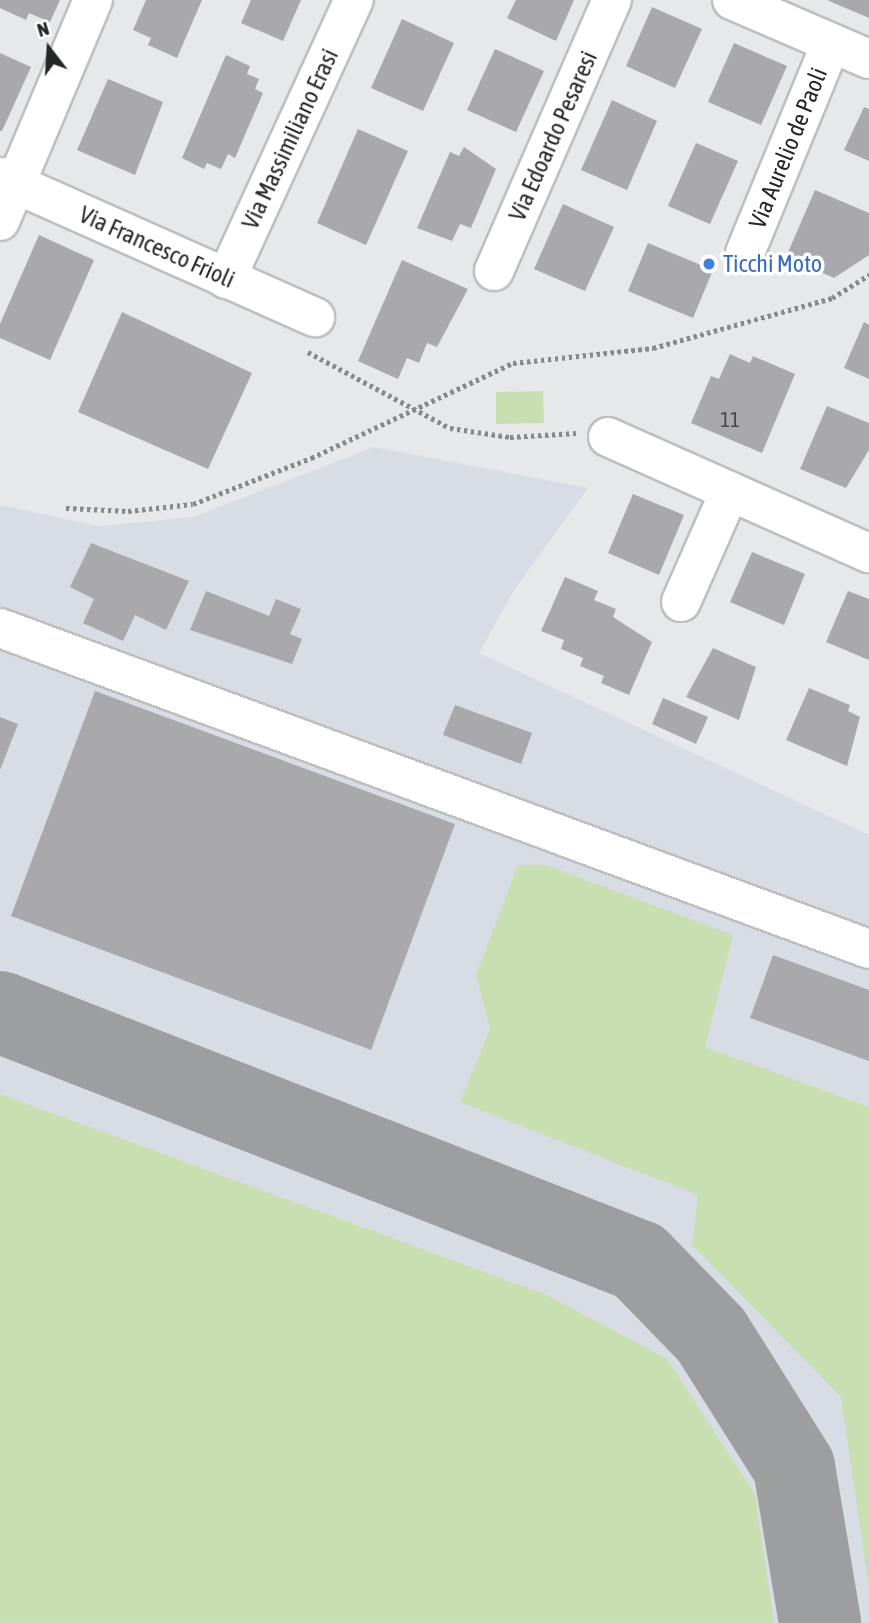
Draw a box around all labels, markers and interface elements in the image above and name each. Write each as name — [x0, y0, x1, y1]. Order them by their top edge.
north arrow — [14, 14, 84, 84]
text: N — [34, 17, 51, 41]
street label: Via Massimiliano Erasi — [236, 44, 344, 234]
street label: Via Edoardo Pesaresi — [503, 47, 603, 225]
street label: Via Aurelio de Paoli — [743, 63, 833, 233]
street label: Via Francesco Frioli — [75, 200, 239, 294]
place label: Ticchi Moto — [723, 250, 822, 278]
marker: Ticchi Moto — [701, 256, 717, 272]
house number: 11 — [720, 406, 740, 432]

